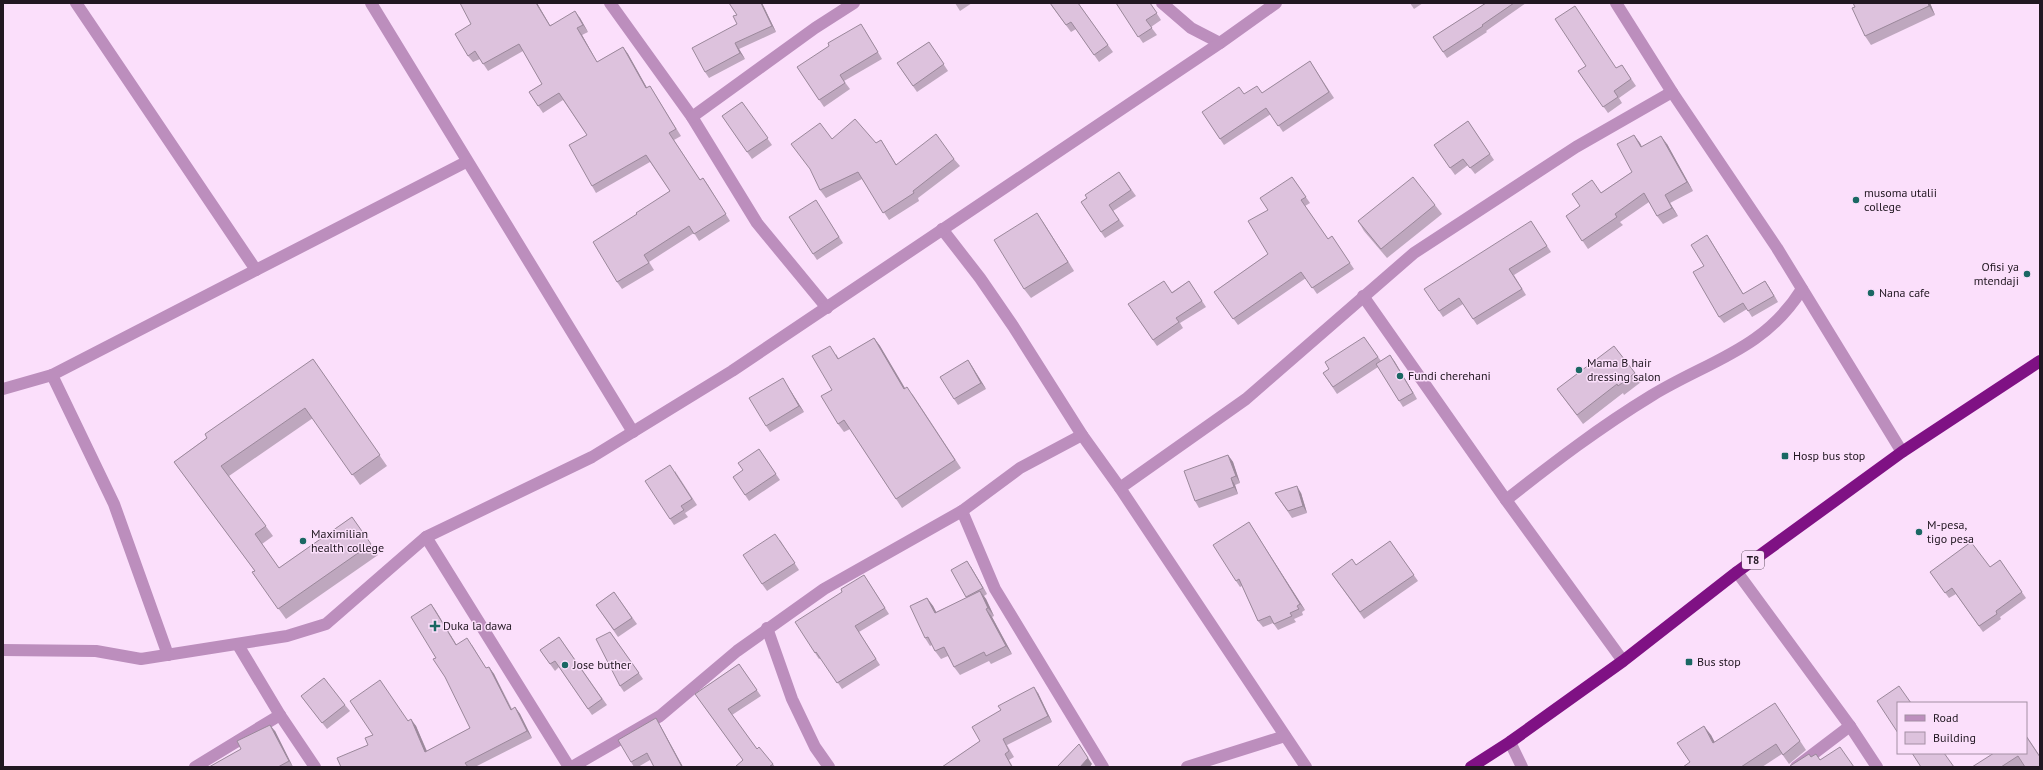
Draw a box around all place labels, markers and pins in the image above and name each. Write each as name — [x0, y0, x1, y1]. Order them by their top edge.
place label: musoma utalii college — [1864, 185, 1937, 214]
marker: musoma utalii college — [1851, 195, 1861, 205]
place label: Ofisi ya mtendaji — [1974, 259, 2019, 288]
marker: Ofisi ya mtendaji — [2022, 269, 2032, 279]
place label: Nana cafe — [1879, 285, 1930, 300]
marker: Nana cafe — [1866, 288, 1876, 298]
place label: Mama B hair dressing salon — [1587, 355, 1661, 384]
marker: Mama B hair dressing salon — [1574, 365, 1584, 375]
place label: Fundi cherehani — [1408, 368, 1491, 383]
marker: Fundi cherehani — [1395, 371, 1405, 381]
place label: Hosp bus stop — [1793, 448, 1865, 463]
marker: Hosp bus stop — [1780, 451, 1790, 461]
place label: M-pesa, tigo pesa — [1927, 517, 1974, 546]
place label: Maximilian health college — [311, 526, 384, 555]
marker: M-pesa, tigo pesa — [1914, 527, 1924, 537]
marker: Maximilian health college — [298, 536, 308, 546]
place label: Duka la dawa — [443, 618, 512, 633]
marker: Duka la dawa — [430, 621, 440, 631]
place label: Bus stop — [1697, 654, 1741, 669]
place label: Jose buther — [572, 657, 631, 672]
marker: Bus stop — [1684, 657, 1694, 667]
marker: Jose buther — [560, 660, 570, 670]

